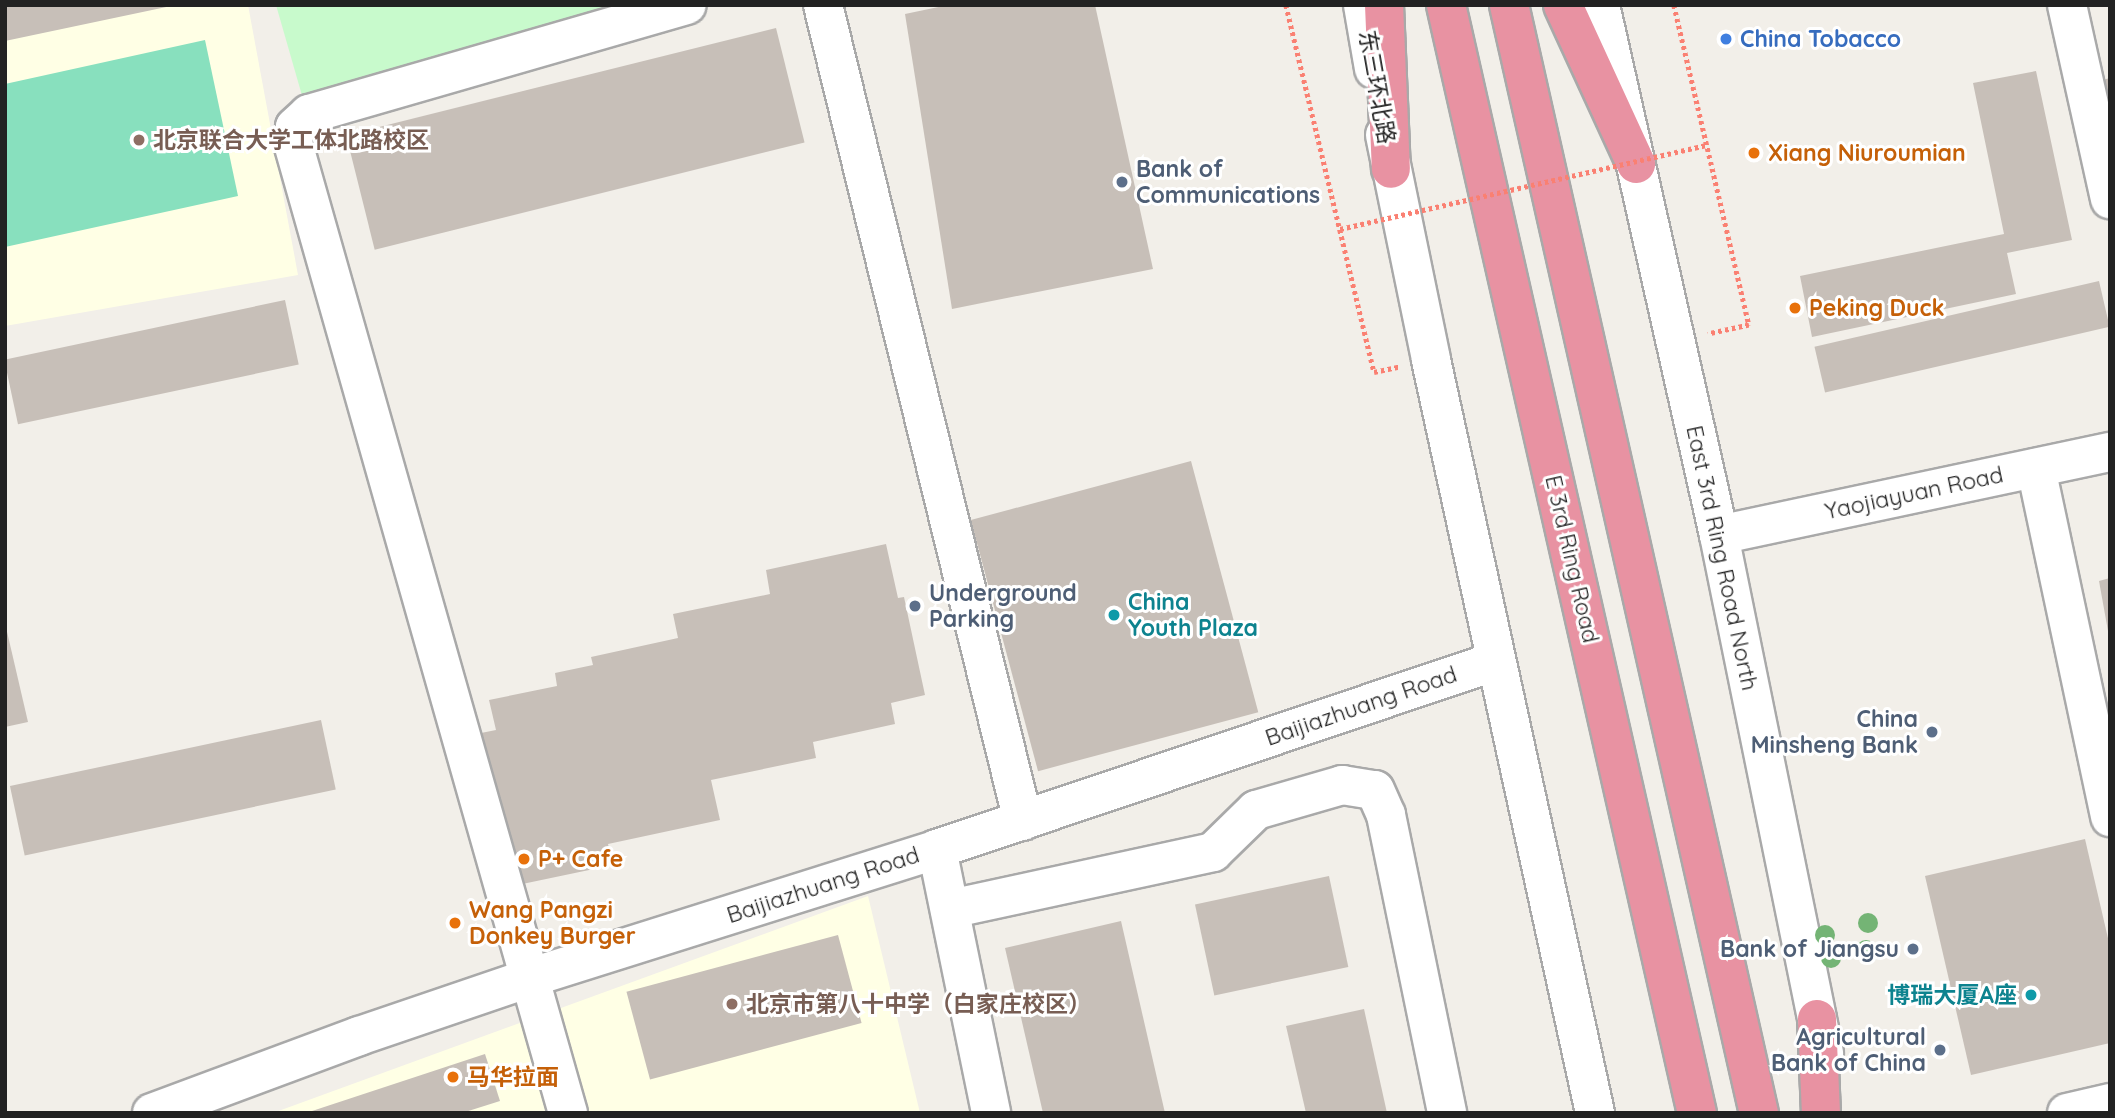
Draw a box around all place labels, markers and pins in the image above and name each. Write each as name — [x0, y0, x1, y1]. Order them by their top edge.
place label: China Tobacco — [1740, 25, 1901, 53]
marker: China Tobacco — [1718, 31, 1734, 47]
place label: 北京联合大学工体北路校区 — [153, 126, 429, 154]
marker: 北京联合大学工体北路校区 — [131, 132, 147, 148]
place label: Xiang Niuroumian — [1768, 139, 1966, 167]
marker: Xiang Niuroumian — [1746, 145, 1762, 161]
place label: Bank of Communications — [1136, 155, 1320, 209]
marker: Bank of Communications — [1114, 174, 1130, 190]
place label: Peking Duck — [1809, 294, 1945, 322]
marker: Peking Duck — [1787, 300, 1803, 316]
place label: Underground Parking — [929, 579, 1077, 633]
place label: China Youth Plaza — [1128, 588, 1258, 642]
marker: Underground Parking — [907, 598, 923, 614]
marker: China Youth Plaza — [1106, 607, 1122, 623]
place label: China Minsheng Bank — [1751, 705, 1918, 759]
marker: China Minsheng Bank — [1924, 724, 1940, 740]
place label: P+ Cafe — [538, 845, 623, 873]
marker: P+ Cafe — [516, 851, 532, 867]
place label: Wang Pangzi Donkey Burger — [469, 896, 636, 950]
marker: Wang Pangzi Donkey Burger — [447, 915, 463, 931]
place label: Bank of Jiangsu — [1720, 935, 1899, 963]
marker: Bank of Jiangsu — [1905, 941, 1921, 957]
place label: 博瑞大厦A座 — [1887, 981, 2017, 1009]
marker: 博瑞大厦A座 — [2023, 987, 2039, 1003]
place label: 北京市第八十中学（白家庄校区） — [746, 990, 1091, 1018]
marker: 北京市第八十中学（白家庄校区） — [724, 996, 740, 1012]
place label: Agricultural Bank of China — [1771, 1023, 1926, 1077]
marker: Agricultural Bank of China — [1932, 1042, 1948, 1058]
place label: 马华拉面 — [467, 1063, 559, 1091]
marker: 马华拉面 — [445, 1069, 461, 1085]

